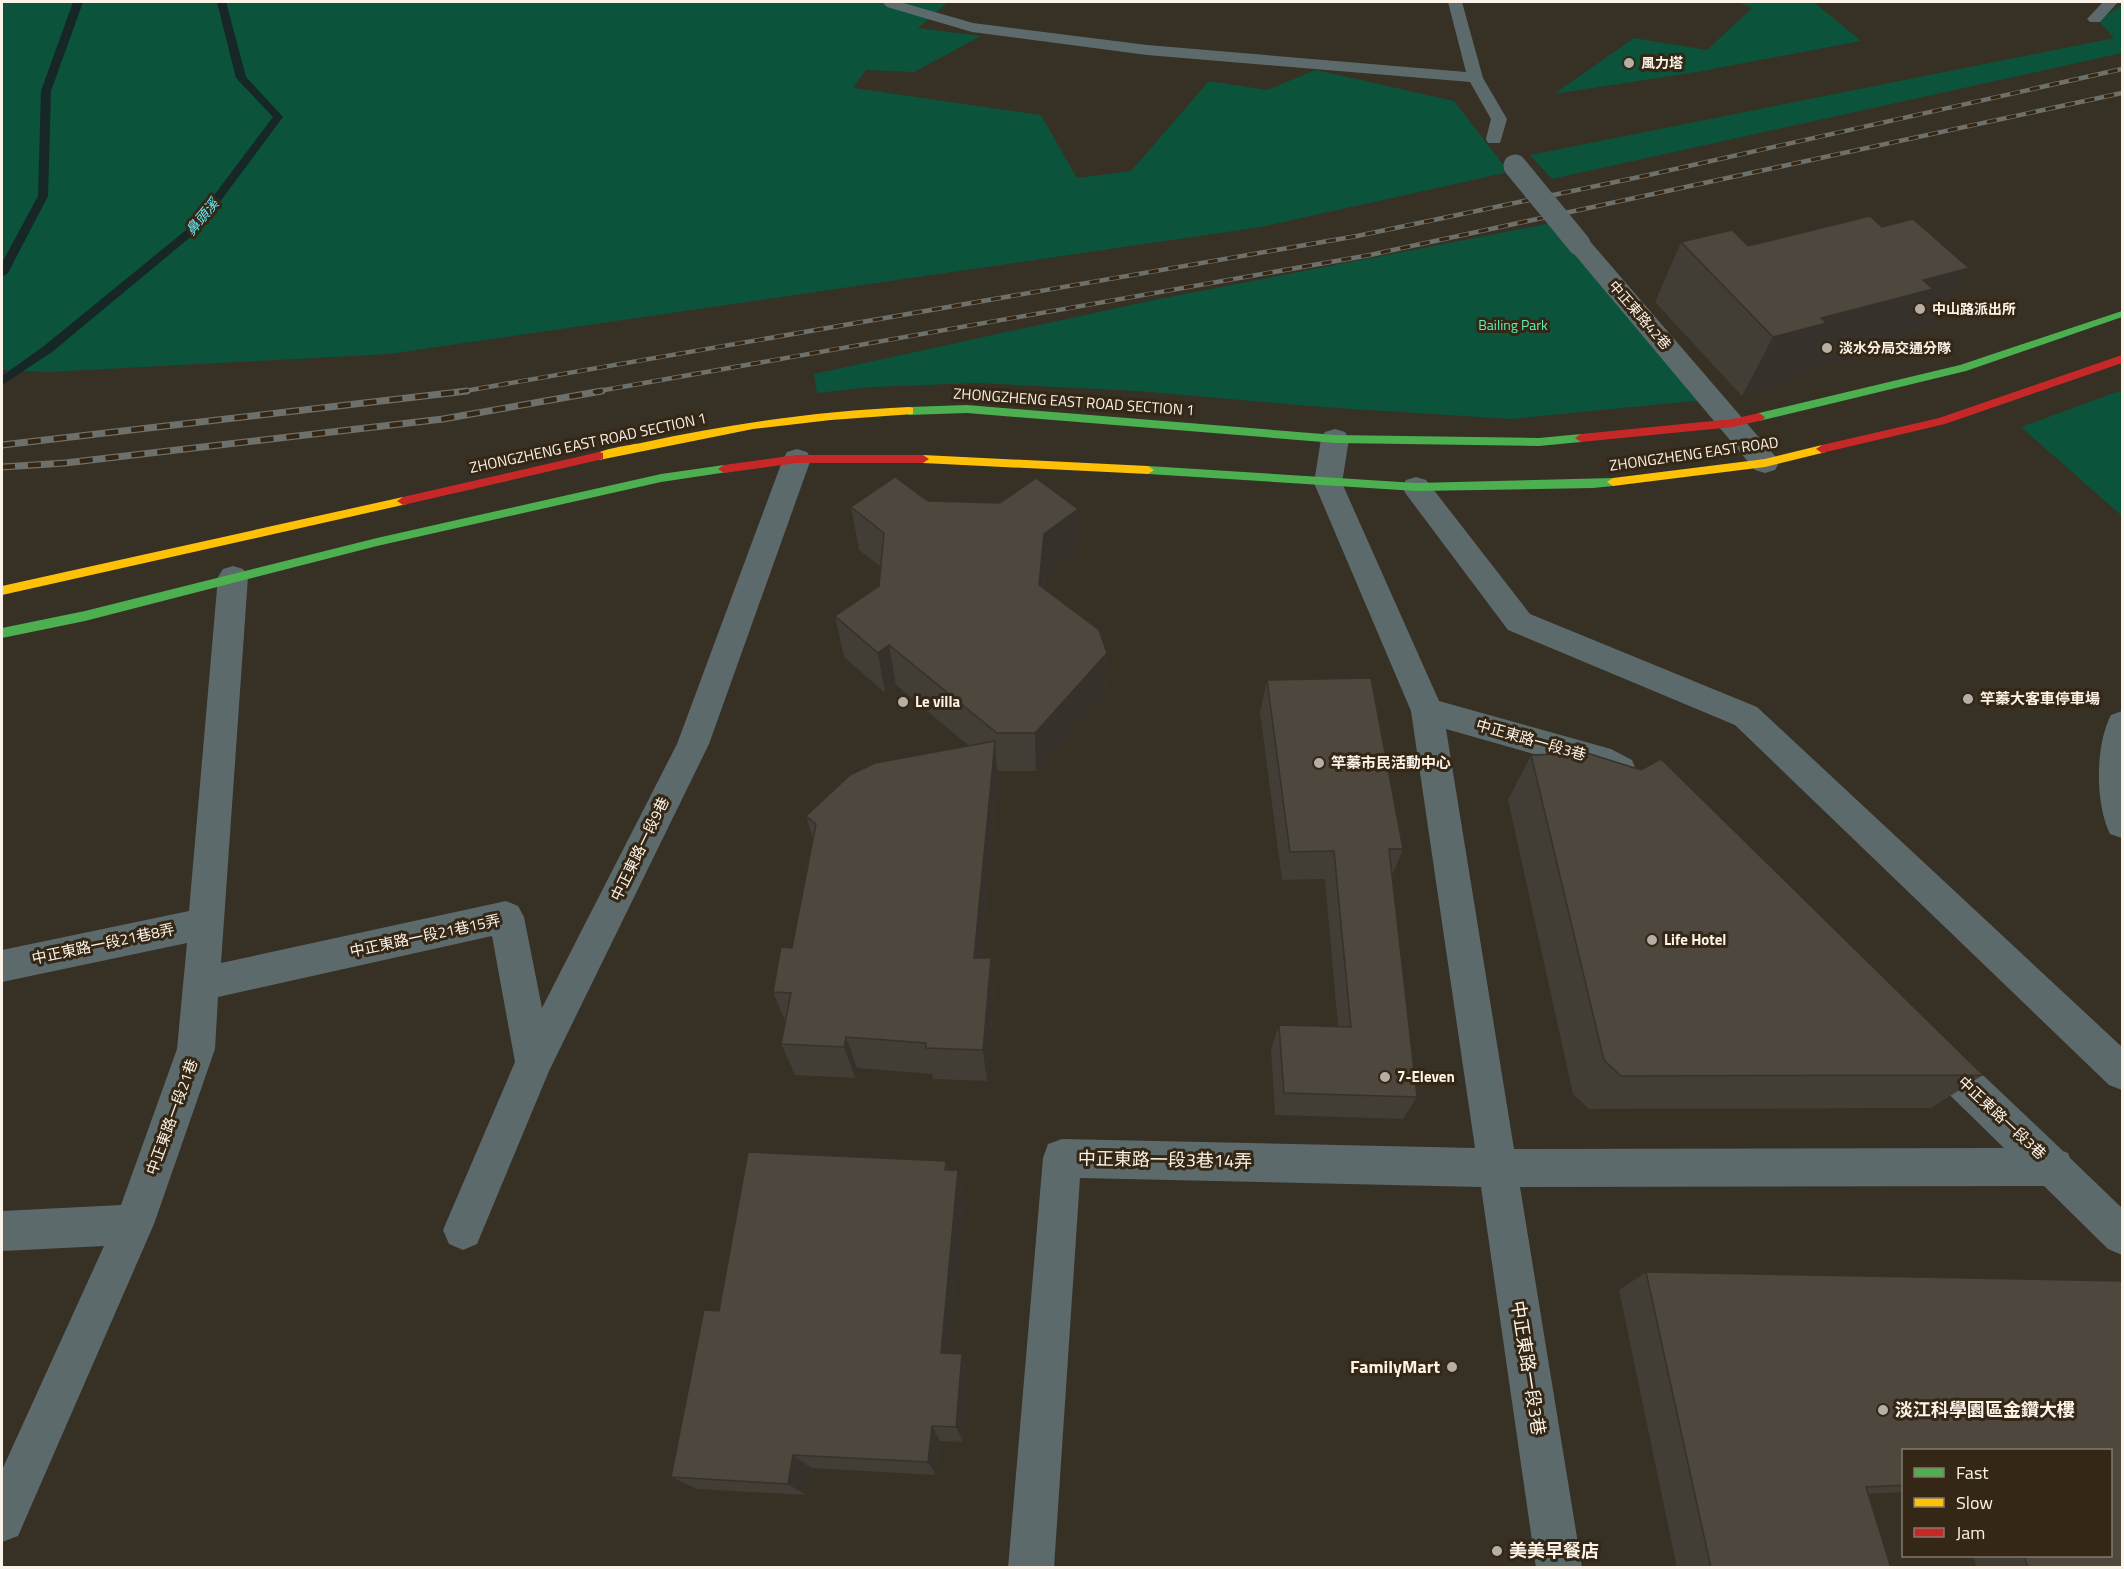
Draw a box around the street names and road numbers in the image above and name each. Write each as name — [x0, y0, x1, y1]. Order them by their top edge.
street label: 中正東路42巷 — [1604, 275, 1676, 354]
street label: ZHONGZHENG EAST ROAD SECTION 1 — [953, 382, 1195, 421]
street label: ZHONGZHENG EAST ROAD SECTION 1 — [467, 406, 708, 479]
street label: ZHONGZHENG EAST ROAD — [1608, 430, 1780, 477]
street label: 中正東路一段3巷 — [1473, 713, 1589, 766]
street label: 中正東路一段9巷 — [604, 793, 675, 905]
street label: 中正東路一段21巷15弄 — [347, 908, 502, 963]
street label: 中正東路一段21巷8弄 — [29, 917, 176, 970]
street label: 中正東路一段21巷 — [140, 1056, 203, 1178]
street label: 中正東路一段3巷 — [1953, 1071, 2052, 1165]
street label: 中正東路一段3巷14弄 — [1078, 1144, 1252, 1175]
street label: 中正東路一段3巷 — [1505, 1299, 1552, 1437]

